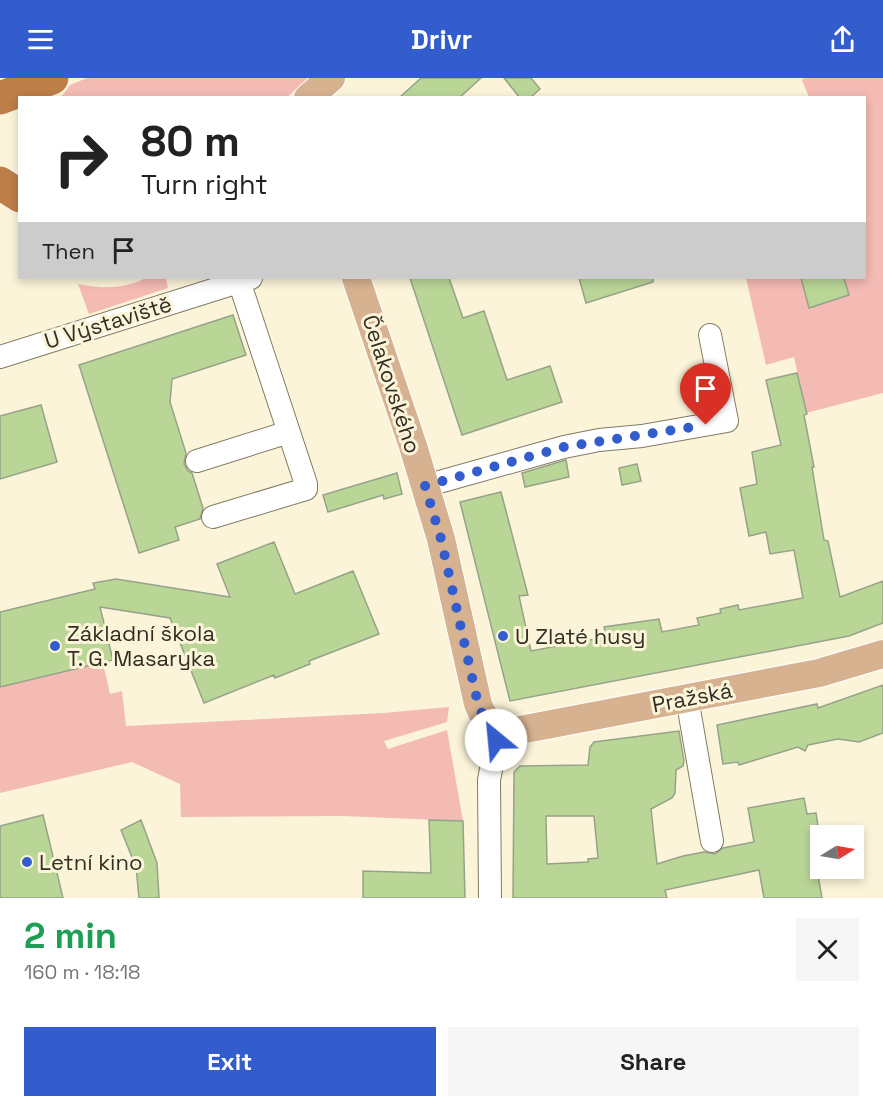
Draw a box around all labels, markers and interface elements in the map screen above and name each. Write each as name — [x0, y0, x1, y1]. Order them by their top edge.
text: Drivr — [411, 22, 472, 57]
icon: menu — [24, 23, 57, 56]
icon: share — [826, 23, 859, 56]
text: 80 m — [141, 115, 240, 168]
icon: right — [42, 120, 120, 198]
text: Turn right — [141, 167, 268, 202]
icon: arrive — [107, 234, 140, 267]
text: Then — [42, 237, 95, 265]
street label: U Výstaviště — [41, 289, 175, 355]
street label: Čelakovského — [356, 311, 428, 457]
pin — [680, 363, 731, 425]
icon: arrive — [689, 372, 722, 405]
place label: Základní škola T. G. Masaryka — [67, 619, 215, 672]
place label: U Zlaté husy — [515, 622, 646, 650]
marker: U Zlaté husy — [496, 629, 510, 643]
marker: Základní škola T. G. Masaryka — [48, 639, 62, 653]
street label: Pražská — [650, 675, 735, 718]
position arrow — [464, 708, 528, 772]
north arrow — [810, 825, 864, 879]
map controls — [810, 825, 864, 879]
place label: Letní kino — [39, 848, 143, 876]
marker: Letní kino — [20, 855, 34, 869]
text: 2 min — [24, 913, 117, 959]
button: close — [796, 918, 859, 981]
text: 160 m · 18:18 — [24, 959, 140, 985]
button: Exit — [24, 1027, 436, 1096]
button: Share — [448, 1027, 859, 1096]

